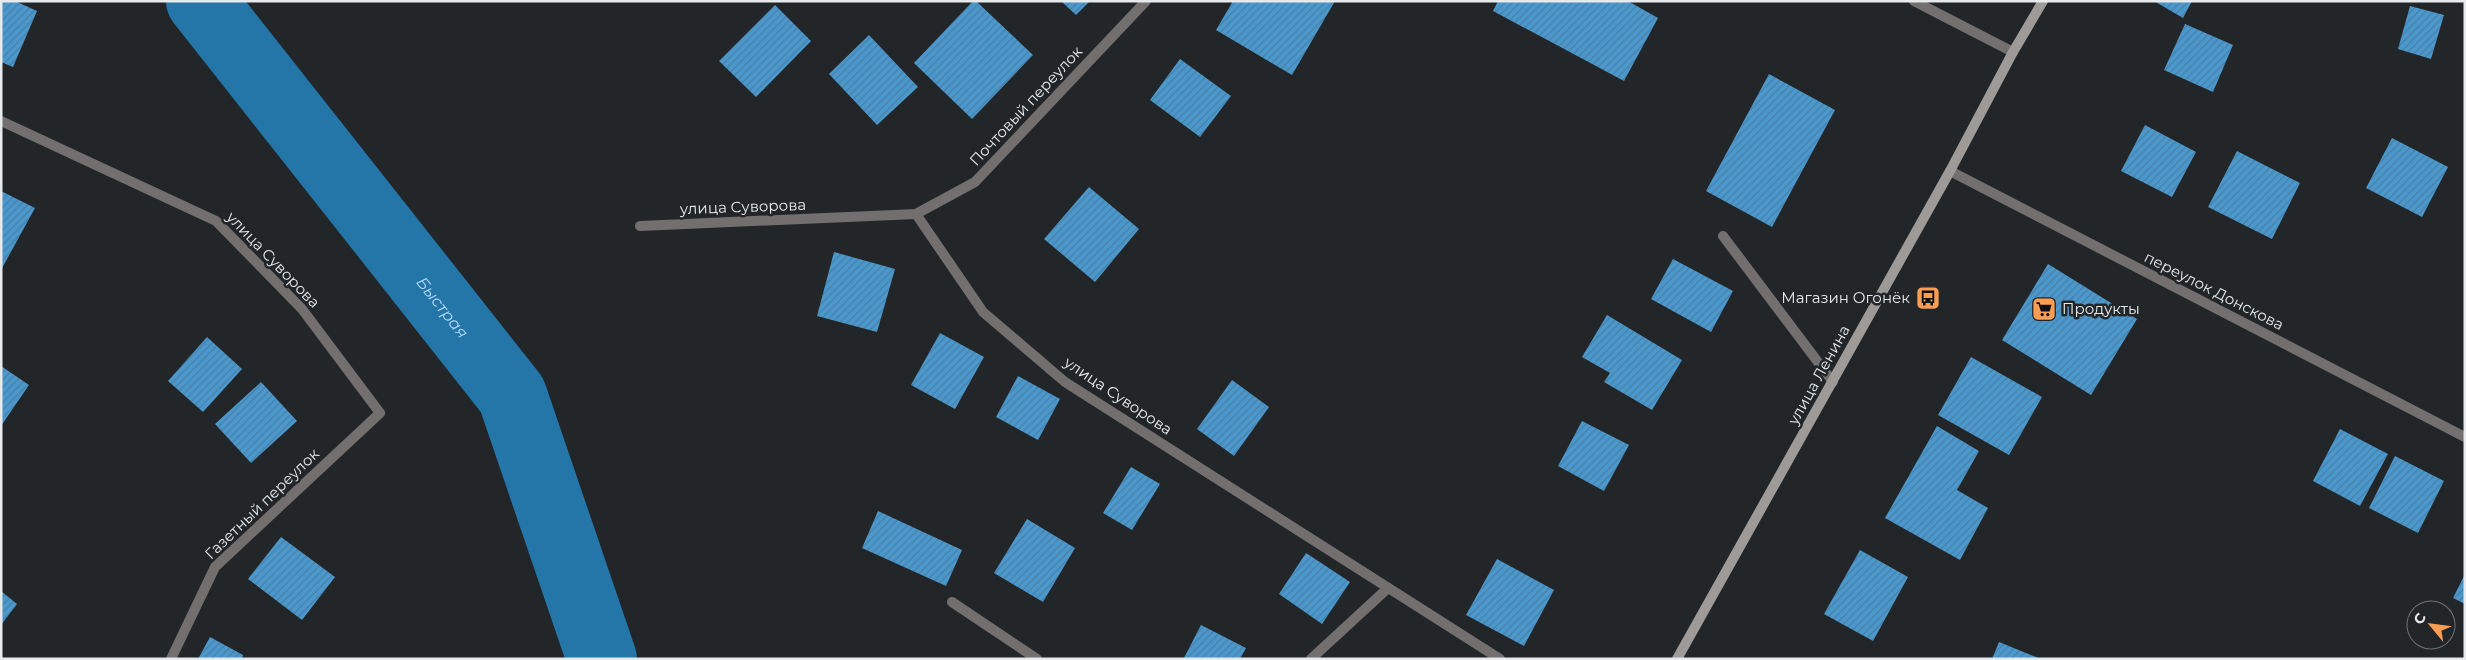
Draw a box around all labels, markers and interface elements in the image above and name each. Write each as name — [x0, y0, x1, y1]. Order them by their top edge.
street label: Почтовый переулок — [965, 42, 1086, 170]
street label: улица Суворова — [679, 195, 806, 218]
street label: улица Суворова — [222, 207, 324, 312]
street label: переулок Донскова — [2141, 247, 2287, 334]
water label: Быстрая — [412, 273, 472, 342]
bus stop icon: Магазин Огонёк — [1915, 285, 1941, 311]
place label: Магазин Огонёк — [1781, 288, 1910, 307]
supermarket icon: Продукты — [2031, 296, 2057, 322]
place label: Продукты — [2062, 299, 2140, 318]
street label: улица Ленина — [1783, 322, 1854, 429]
street label: улица Суворова — [1060, 352, 1176, 439]
street label: Газетный переулок — [201, 444, 323, 563]
north arrow — [2406, 600, 2456, 650]
text: С — [2409, 610, 2430, 628]

